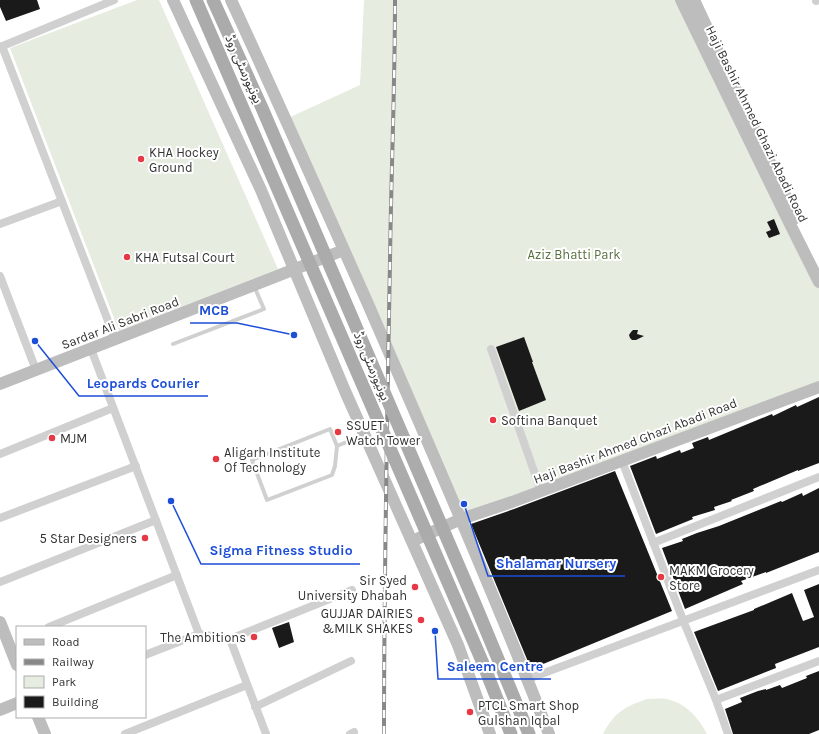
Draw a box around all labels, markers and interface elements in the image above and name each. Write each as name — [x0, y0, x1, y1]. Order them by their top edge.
street label: Haji Bashir Ahmed Ghazi Abadi Road — [703, 23, 811, 225]
street label: یونیورسٹی روڈ — [221, 32, 266, 106]
place label: KHA Hockey Ground — [149, 145, 219, 175]
marker: KHA Hockey Ground — [136, 154, 146, 164]
park label: Aziz Bhatti Park — [528, 247, 620, 262]
place label: KHA Futsal Court — [135, 250, 235, 265]
marker: KHA Futsal Court — [122, 252, 132, 262]
street label: Sardar Ali Sabri Road — [59, 294, 181, 352]
callout: MCB — [190, 297, 237, 323]
text: MCB — [199, 302, 229, 319]
street label: یونیورسٹی روڈ — [350, 329, 393, 403]
callout: Leopards Courier — [79, 370, 208, 396]
text: Leopards Courier — [87, 375, 200, 392]
street label: Haji Bashir Ahmed Ghazi Abadi Road — [531, 395, 739, 487]
place label: Softina Banquet — [501, 413, 597, 429]
marker: Softina Banquet — [488, 415, 498, 425]
place label: SSUET Watch Tower — [346, 418, 421, 448]
marker: SSUET Watch Tower — [333, 427, 343, 437]
place label: MJM — [60, 431, 87, 446]
marker: MJM — [47, 433, 57, 443]
place label: Aligarh Institute Of Technology — [224, 445, 321, 475]
marker: Aligarh Institute Of Technology — [211, 454, 221, 464]
place label: 5 Star Designers — [40, 531, 137, 546]
marker: 5 Star Designers — [140, 533, 150, 543]
callout: Sigma Fitness Studio — [201, 538, 360, 564]
text: Sigma Fitness Studio — [209, 542, 353, 559]
callout: Shalamar Nursery — [488, 550, 625, 576]
text: Shalamar Nursery — [496, 555, 616, 572]
place label: MAKM Grocery Store — [669, 563, 754, 593]
marker: MAKM Grocery Store — [656, 572, 666, 582]
place label: Sir Syed University Dhabah — [298, 573, 407, 603]
marker: Sir Syed University Dhabah — [410, 582, 420, 592]
place label: GUJJAR DAIRIES &MILK SHAKES — [321, 606, 413, 636]
marker: GUJJAR DAIRIES &MILK SHAKES — [416, 615, 426, 625]
legend — [16, 626, 146, 718]
place label: The Ambitions — [160, 630, 246, 645]
marker: The Ambitions — [249, 632, 259, 642]
text: Road — [52, 635, 80, 649]
callout: Saleem Centre — [438, 653, 551, 679]
text: Railway — [52, 655, 94, 669]
text: Saleem Centre — [447, 658, 543, 675]
text: Park — [52, 675, 77, 689]
text: Building — [52, 695, 99, 709]
place label: PTCL Smart Shop Gulshan Iqbal — [478, 698, 579, 729]
marker: PTCL Smart Shop Gulshan Iqbal — [465, 707, 475, 717]

